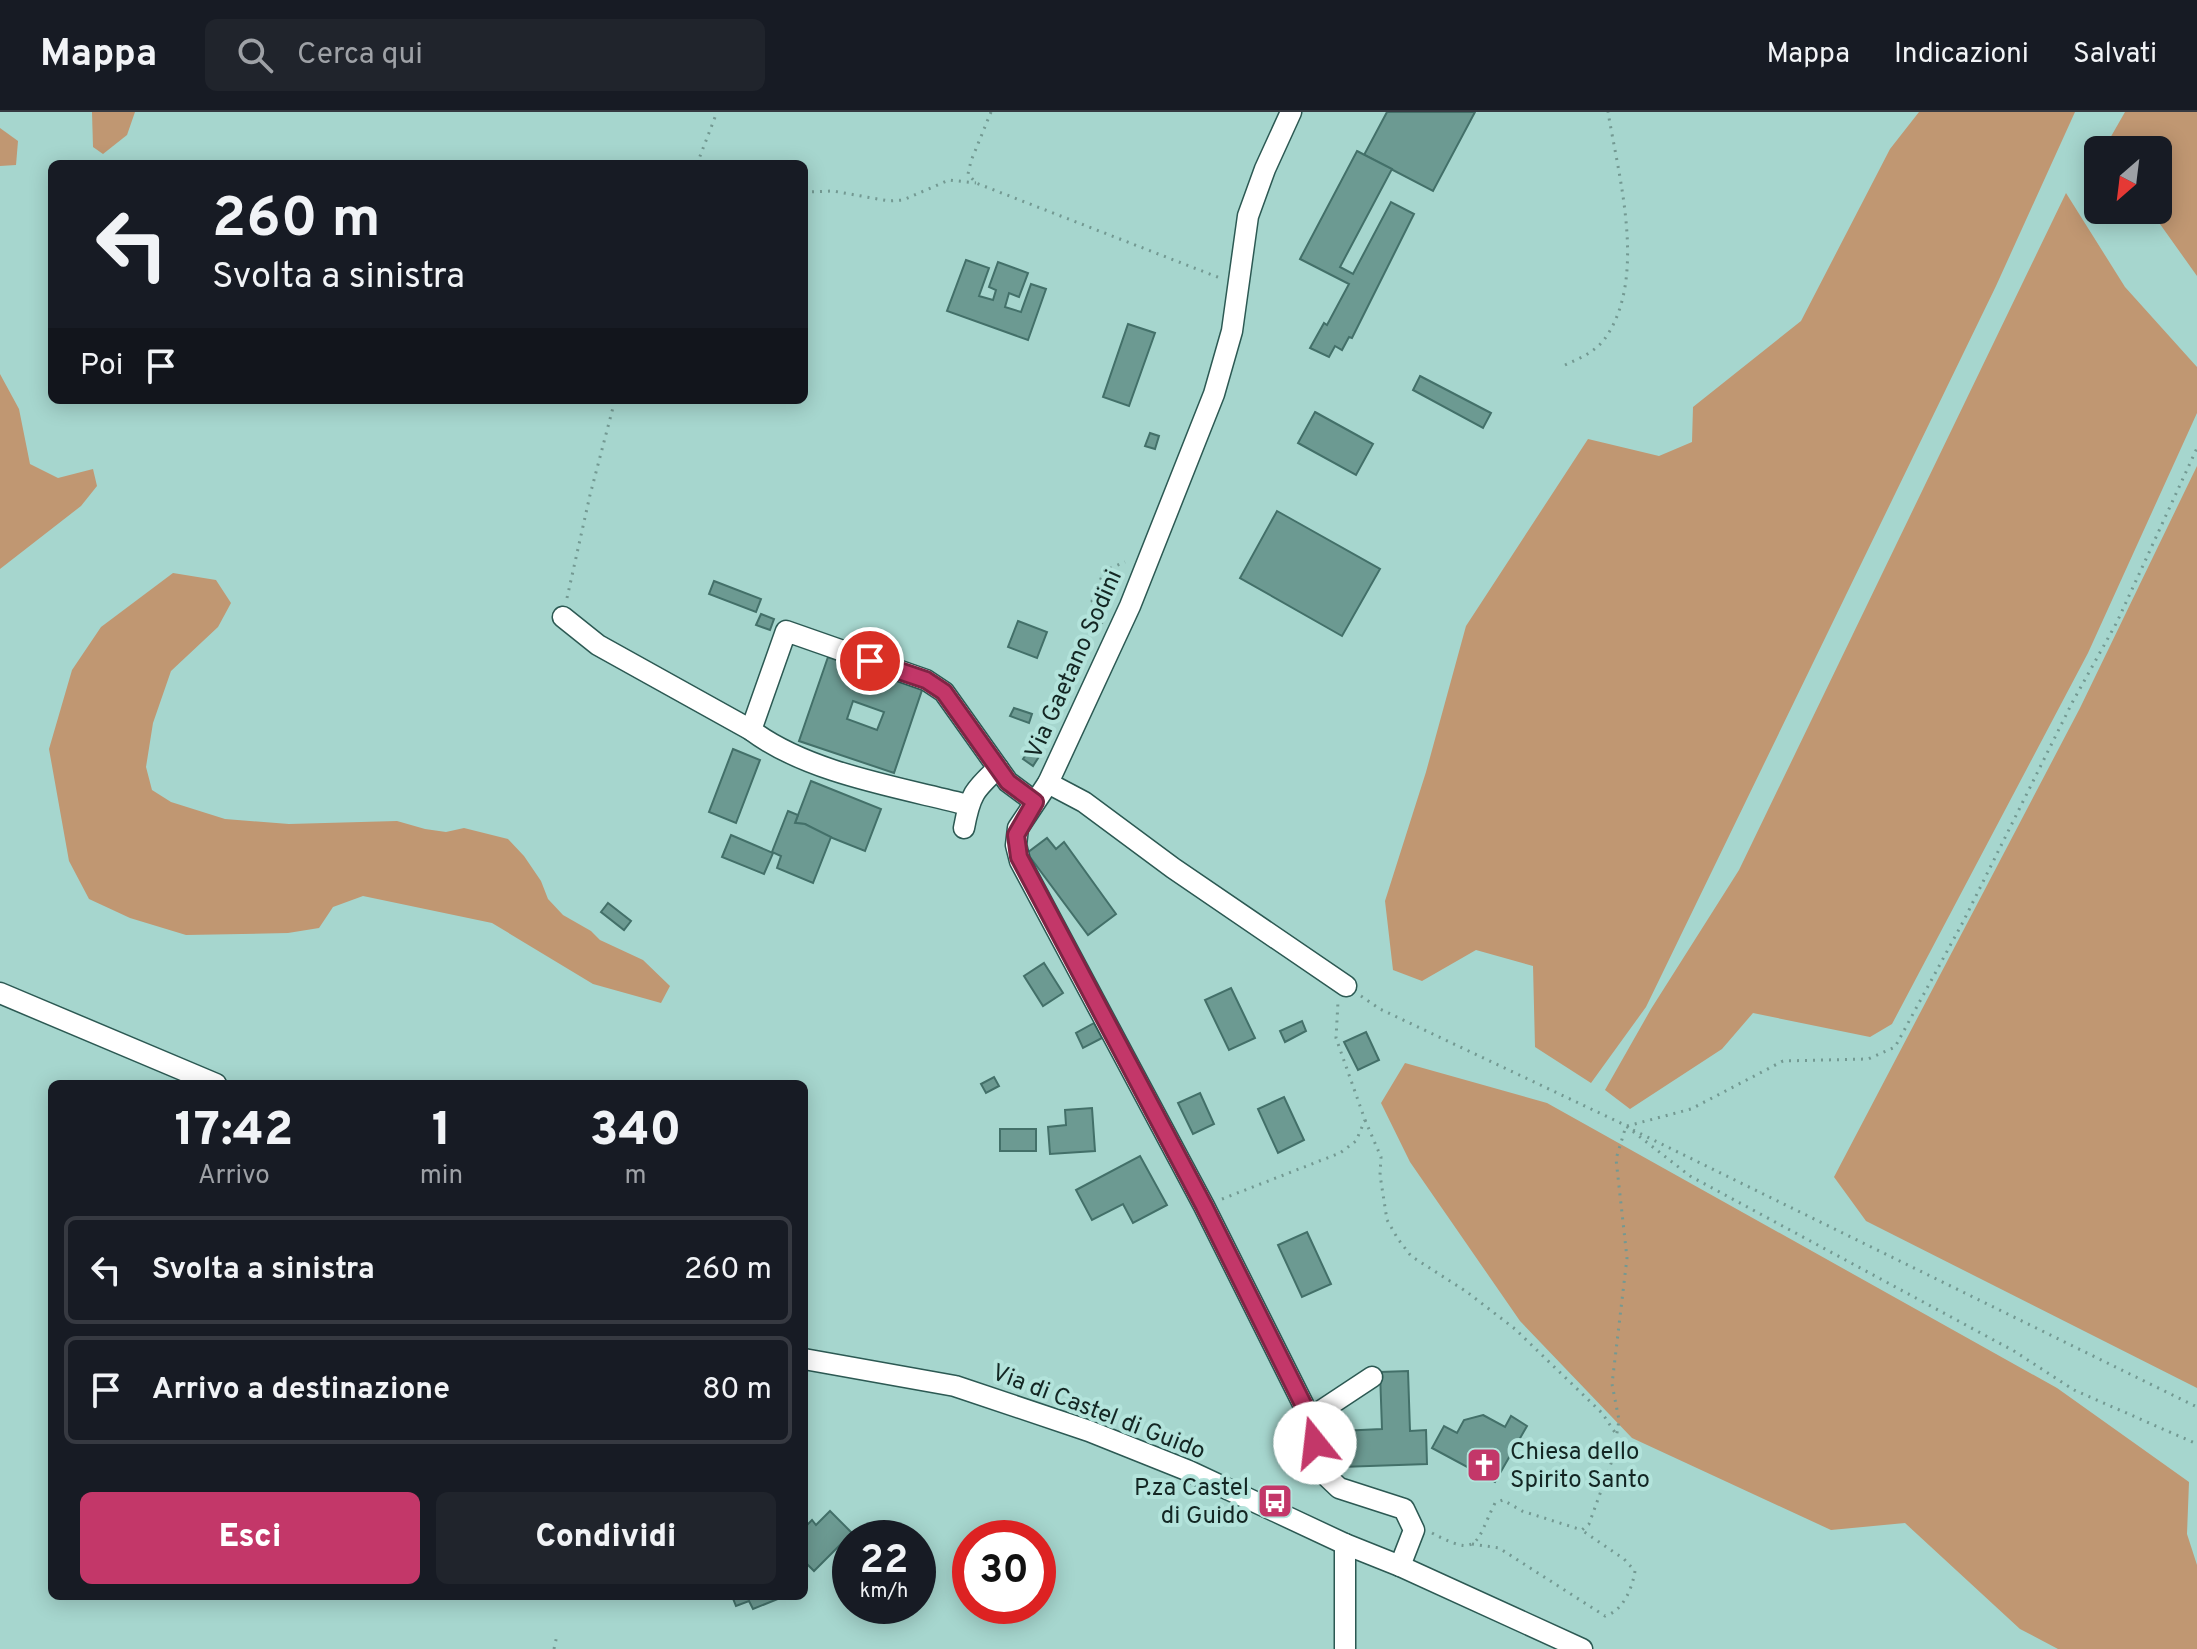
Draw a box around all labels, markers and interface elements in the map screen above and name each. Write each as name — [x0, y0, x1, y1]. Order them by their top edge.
search box — [205, 19, 765, 91]
text: Mappa — [40, 31, 157, 80]
icon: search — [233, 33, 277, 77]
text: Cerca qui — [297, 37, 423, 74]
text: Mappa — [1767, 37, 1850, 73]
text: Indicazioni — [1894, 37, 2029, 73]
text: Salvati — [2073, 37, 2157, 73]
north arrow — [2084, 136, 2172, 224]
map controls — [2084, 136, 2172, 224]
text: 260 m — [212, 186, 381, 256]
icon: left — [80, 192, 184, 296]
text: Svolta a sinistra — [212, 255, 465, 301]
icon: arrive — [139, 344, 183, 388]
text: Poi — [80, 348, 123, 385]
street label: Via Gaetano Sodini — [1020, 566, 1130, 764]
pin — [836, 627, 904, 695]
icon: arrive — [848, 639, 892, 683]
text: 17:42 — [175, 1102, 293, 1162]
text: 1 — [432, 1102, 451, 1162]
text: 340 — [590, 1102, 681, 1162]
text: Arrivo — [198, 1160, 270, 1193]
text: min — [420, 1160, 463, 1193]
text: m — [625, 1160, 647, 1193]
icon: left — [84, 1248, 128, 1292]
text: Svolta a sinistra — [152, 1252, 375, 1289]
text: 260 m — [684, 1252, 772, 1289]
street label: Via di Castel di Guido — [987, 1358, 1209, 1467]
icon: arrive — [84, 1368, 128, 1412]
text: Arrivo a destinazione — [152, 1372, 450, 1409]
text: 80 m — [702, 1372, 772, 1409]
position arrow — [1273, 1401, 1357, 1485]
place label: Chiesa dello Spirito Santo — [1510, 1438, 1650, 1496]
church icon: Chiesa dello Spirito Santo — [1465, 1446, 1503, 1484]
place label: P.za Castel di Guido — [1134, 1474, 1249, 1532]
bus stop icon: P.za Castel di Guido — [1256, 1482, 1294, 1520]
button: Esci — [80, 1492, 420, 1584]
button: Condividi — [436, 1492, 776, 1584]
speed limit sign: 30 — [952, 1520, 1056, 1624]
text: 22 — [860, 1537, 908, 1587]
text: km/h — [860, 1579, 908, 1605]

